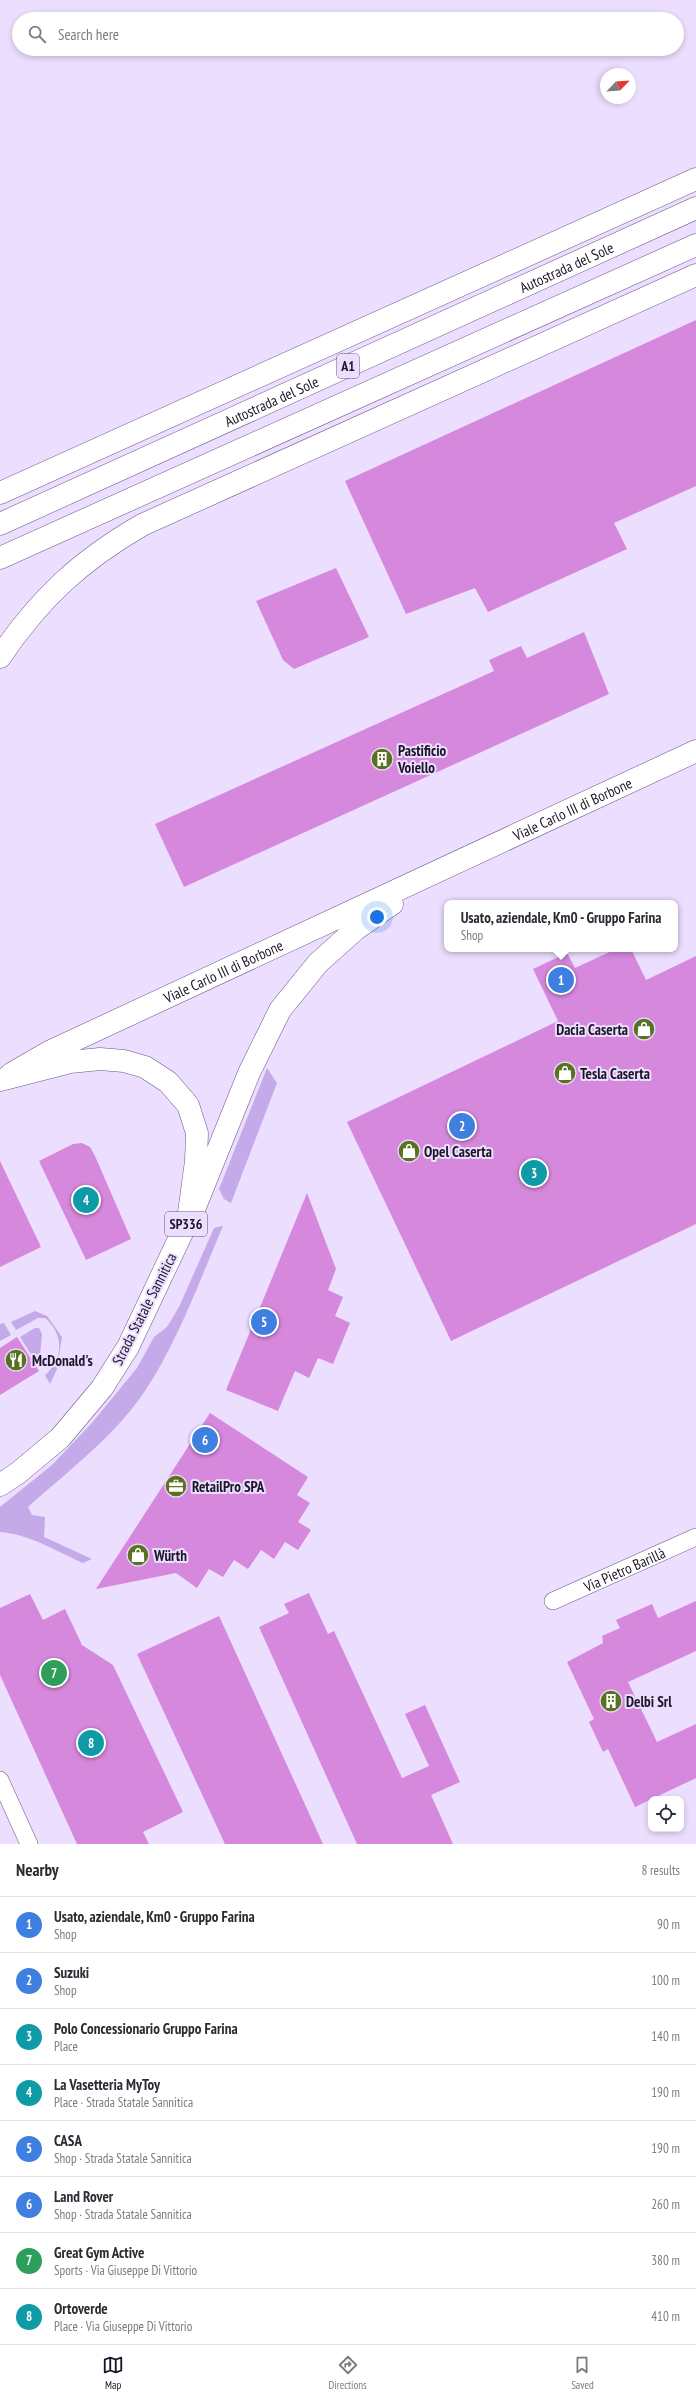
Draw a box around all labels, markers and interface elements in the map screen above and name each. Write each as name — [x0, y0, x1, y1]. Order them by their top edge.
search box — [12, 12, 684, 56]
icon: search — [26, 23, 48, 45]
text: Search here — [58, 25, 119, 44]
north arrow — [600, 68, 636, 104]
street label: Autostrada del Sole — [516, 237, 616, 296]
road number: A1 — [337, 354, 359, 378]
street label: Autostrada del Sole — [221, 371, 321, 430]
place label: Pastificio Voiello — [397, 741, 447, 777]
building icon: Pastificio Voiello — [369, 746, 395, 772]
street label: Viale Carlo III di Borbone — [509, 773, 635, 845]
popup — [444, 900, 678, 952]
your location — [367, 907, 387, 927]
text: Usato, aziendale, Km0 - Gruppo Farina — [461, 908, 661, 927]
text: Shop — [461, 927, 483, 944]
street label: Viale Carlo III di Borbone — [160, 935, 286, 1007]
pin: 1 — [548, 965, 574, 995]
shop icon: Dacia Caserta — [631, 1016, 657, 1042]
place label: Dacia Caserta — [556, 1020, 628, 1039]
shop icon: Tesla Caserta — [552, 1060, 578, 1086]
place label: Tesla Caserta — [580, 1064, 650, 1083]
pin: 2 — [449, 1111, 475, 1141]
shop icon: Opel Caserta — [396, 1138, 422, 1164]
place label: Opel Caserta — [424, 1142, 492, 1161]
pin: 3 — [521, 1158, 547, 1188]
pin: 4 — [73, 1185, 99, 1215]
road number: SP336 — [165, 1212, 207, 1236]
street label: Strada Statale Sannitica — [108, 1250, 180, 1368]
pin: 5 — [251, 1307, 277, 1337]
restaurant icon: McDonald's — [3, 1347, 29, 1373]
place label: McDonald's — [32, 1351, 93, 1370]
pin: 6 — [192, 1425, 218, 1455]
office icon: RetailPro SPA — [163, 1473, 189, 1499]
place label: RetailPro SPA — [192, 1477, 265, 1496]
shop icon: Würth — [125, 1542, 151, 1568]
street label: Via Pietro Barillà — [580, 1543, 668, 1596]
place label: Würth — [153, 1546, 187, 1565]
pin: 7 — [41, 1658, 67, 1688]
building icon: Delbi Srl — [598, 1688, 624, 1714]
place label: Delbi Srl — [626, 1692, 672, 1711]
pin: 8 — [78, 1728, 104, 1758]
map controls — [648, 1796, 684, 1832]
button: locate — [648, 1796, 684, 1832]
text: Nearby — [16, 1859, 59, 1881]
text: 8 results — [641, 1862, 680, 1879]
text: Usato, aziendale, Km0 - Gruppo Farina — [54, 1907, 255, 1926]
text: 1 — [26, 1916, 32, 1933]
text: 90 m — [657, 1916, 680, 1933]
text: Shop — [54, 1926, 77, 1943]
text: Suzuki — [54, 1963, 89, 1982]
text: 2 — [26, 1972, 32, 1989]
text: 100 m — [651, 1972, 680, 1989]
text: Shop — [54, 1982, 77, 1999]
text: Polo Concessionario Gruppo Farina — [54, 2019, 238, 2038]
text: 3 — [26, 2028, 32, 2045]
text: 140 m — [651, 2028, 680, 2045]
text: Place — [54, 2038, 78, 2055]
text: La Vasetteria MyToy — [54, 2075, 160, 2094]
text: 4 — [26, 2084, 32, 2101]
text: 190 m — [651, 2084, 680, 2101]
text: Place · Strada Statale Sannitica — [54, 2094, 193, 2111]
text: CASA — [54, 2131, 82, 2150]
text: 5 — [26, 2140, 32, 2157]
text: 190 m — [651, 2140, 680, 2157]
text: Shop · Strada Statale Sannitica — [54, 2150, 192, 2167]
text: Land Rover — [54, 2187, 113, 2206]
text: 6 — [26, 2196, 32, 2213]
text: 260 m — [651, 2196, 680, 2213]
text: Shop · Strada Statale Sannitica — [54, 2206, 192, 2223]
text: Great Gym Active — [54, 2243, 144, 2262]
text: 7 — [26, 2252, 32, 2269]
text: 380 m — [651, 2252, 680, 2269]
text: Sports · Via Giuseppe Di Vittorio — [54, 2262, 197, 2279]
text: Ortoverde — [54, 2299, 108, 2318]
text: 8 — [26, 2308, 32, 2325]
text: 410 m — [651, 2308, 680, 2325]
text: Place · Via Giuseppe Di Vittorio — [54, 2318, 192, 2335]
tab: Map — [102, 2354, 124, 2392]
tab: Directions — [329, 2354, 367, 2392]
tab: Saved — [571, 2354, 594, 2392]

